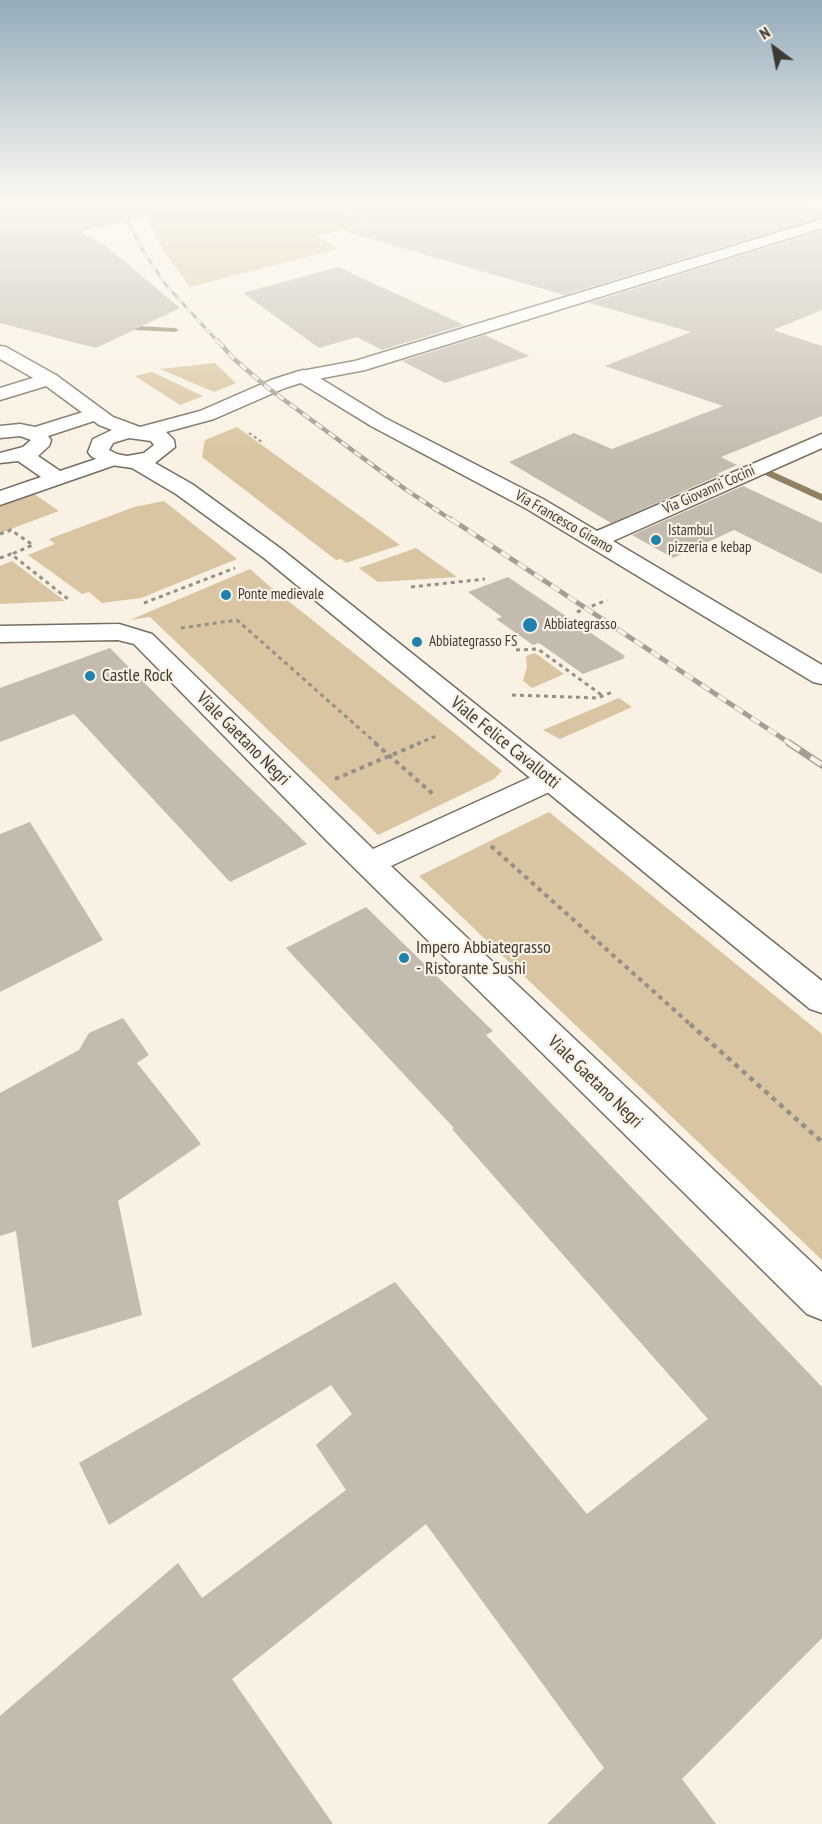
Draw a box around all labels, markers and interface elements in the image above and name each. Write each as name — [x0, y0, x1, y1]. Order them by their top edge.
north arrow — [744, 18, 804, 78]
text: N — [755, 22, 773, 44]
street label: Via Giovanni Cocini — [660, 462, 758, 518]
street label: Via Francesco Giramo — [512, 487, 616, 557]
place label: Istambul pizzeria e kebap — [668, 522, 751, 557]
marker: Istambul pizzeria e kebap — [649, 533, 663, 547]
place label: Ponte medievale — [238, 586, 324, 604]
marker: Ponte medievale — [219, 588, 233, 602]
marker: Abbiategrasso — [521, 616, 539, 634]
place label: Abbiategrasso — [544, 616, 617, 634]
place label: Abbiategrasso FS — [429, 633, 517, 651]
marker: Abbiategrasso FS — [410, 635, 424, 649]
place label: Castle Rock — [102, 665, 173, 687]
marker: Castle Rock — [83, 669, 97, 683]
street label: Viale Gaetano Negri — [192, 688, 294, 790]
street label: Viale Felice Cavallotti — [446, 692, 564, 794]
place label: Impero Abbiategrasso - Ristorante Sushi — [416, 937, 551, 980]
marker: Impero Abbiategrasso - Ristorante Sushi — [397, 951, 411, 965]
street label: Viale Gaetano Negri — [543, 1031, 647, 1133]

